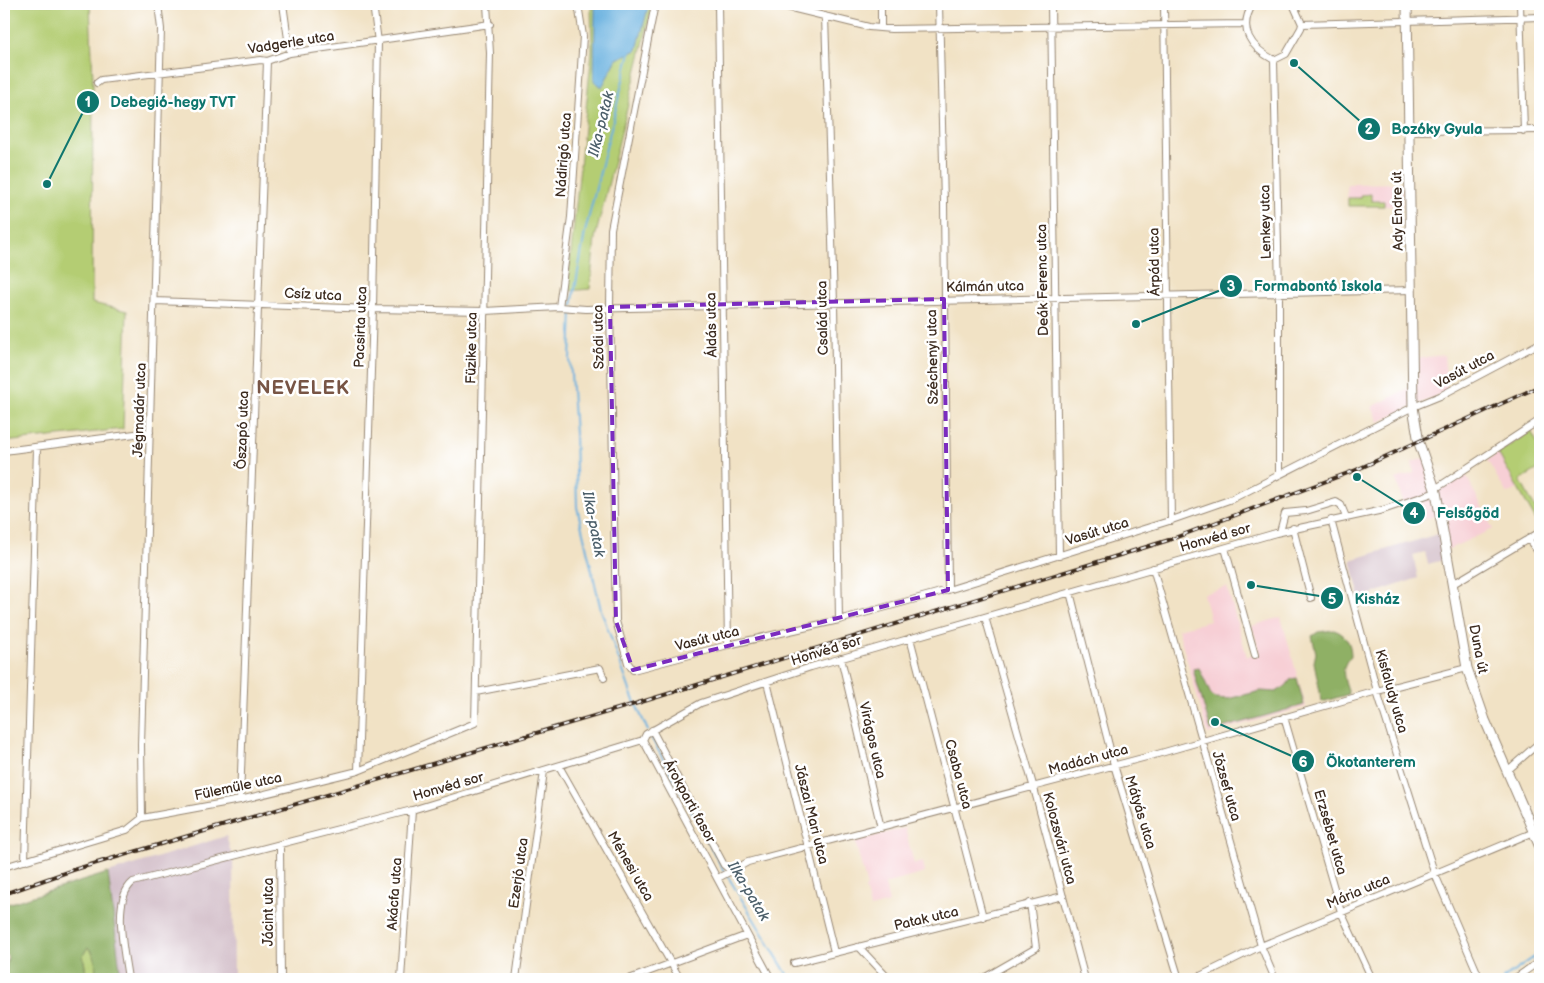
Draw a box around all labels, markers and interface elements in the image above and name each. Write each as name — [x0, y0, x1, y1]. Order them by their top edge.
street label: Vadgerle utca — [247, 27, 336, 58]
callout: Debegió-hegy TVT — [75, 87, 246, 117]
water label: Ilka-patak — [584, 89, 619, 160]
text: 1 — [85, 93, 91, 112]
text: Debegió-hegy TVT — [110, 93, 236, 112]
street label: Nádirigó utca — [552, 112, 575, 198]
callout: Bozóky Gyula — [1356, 114, 1493, 144]
text: 2 — [1365, 120, 1374, 139]
text: Bozóky Gyula — [1391, 120, 1483, 139]
street label: Ady Endre út — [1388, 170, 1407, 251]
street label: Lenkey utca — [1256, 184, 1275, 260]
street label: Deák Ferenc utca — [1033, 224, 1052, 336]
street label: Árpád utca — [1144, 227, 1164, 296]
callout: Formabontó Iskola — [1219, 271, 1392, 301]
street label: Kálmán utca — [946, 277, 1024, 296]
text: 3 — [1227, 277, 1236, 296]
text: Formabontó Iskola — [1254, 277, 1382, 296]
street label: Család utca — [813, 280, 832, 355]
street label: Csíz utca — [284, 285, 342, 305]
street label: Pacsirta utca — [351, 286, 370, 368]
street label: Áldás utca — [701, 292, 721, 358]
street label: Sződi utca — [589, 304, 608, 370]
street label: Széchenyi utca — [923, 309, 942, 405]
street label: Füzike utca — [462, 312, 481, 384]
street label: Vasút utca — [1431, 347, 1497, 392]
street label: Jégmadár utca — [129, 362, 150, 458]
district label: NEVELEK — [256, 377, 350, 400]
street label: Őszapó utca — [232, 390, 252, 470]
water label: Ilka-patak — [578, 489, 609, 559]
callout: Felsőgöd — [1402, 498, 1509, 528]
text: 4 — [1410, 504, 1419, 523]
text: Felsőgöd — [1437, 504, 1499, 523]
street label: Vasút utca — [1063, 514, 1131, 549]
street label: Honvéd sor — [1178, 519, 1253, 556]
callout: Kisház — [1320, 583, 1410, 613]
text: 5 — [1328, 590, 1337, 609]
text: Kisház — [1354, 590, 1400, 609]
street label: Vasút utca — [673, 622, 741, 655]
street label: Duna út — [1465, 623, 1492, 676]
street label: Honvéd sor — [789, 631, 864, 669]
street label: Kisfaludy utca — [1371, 647, 1412, 735]
street label: Virágos utca — [855, 700, 890, 780]
street label: Csaba utca — [941, 737, 976, 811]
street label: Madách utca — [1046, 741, 1130, 778]
callout: Ökotanterem — [1291, 746, 1425, 776]
street label: József utca — [1208, 749, 1245, 823]
text: 6 — [1298, 753, 1308, 772]
text: Ökotanterem — [1326, 753, 1416, 772]
street label: Árokparti fasor — [660, 756, 721, 847]
street label: Jászai Mari utca — [791, 762, 832, 866]
street label: Honvéd sor — [411, 768, 486, 805]
street label: Fülemüle utca — [193, 769, 283, 804]
street label: Mátyás utca — [1121, 773, 1160, 851]
street label: Erzsébet utca — [1310, 788, 1351, 877]
street label: Kolozsvári utca — [1039, 790, 1080, 886]
street label: Ménesi utca — [604, 828, 657, 904]
street label: Ezerjó utca — [505, 837, 532, 910]
street label: Akácfa utca — [383, 857, 406, 931]
water label: Ilka-patak — [723, 857, 774, 925]
street label: Mária utca — [1324, 871, 1392, 912]
street label: Jácint utca — [260, 878, 277, 946]
street label: Patak utca — [892, 903, 960, 934]

